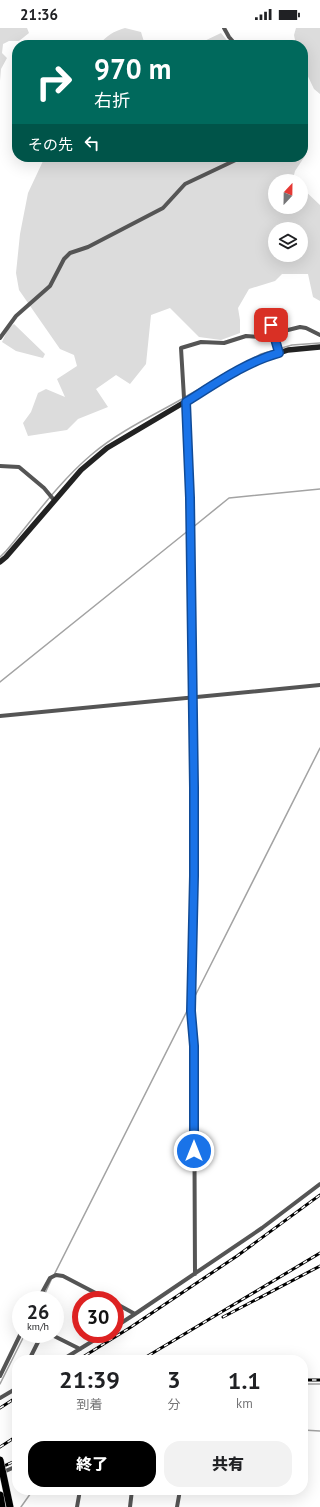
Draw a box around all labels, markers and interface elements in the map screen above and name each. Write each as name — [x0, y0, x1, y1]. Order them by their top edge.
text: 21:36 — [20, 5, 58, 24]
text: 970 m — [94, 50, 171, 87]
icon: right — [28, 56, 80, 108]
text: 右折 — [94, 89, 130, 112]
icon: left — [81, 132, 103, 154]
text: その先 — [28, 135, 73, 154]
north arrow — [268, 174, 308, 214]
map controls — [268, 174, 308, 262]
button: layers — [268, 222, 308, 262]
pin — [254, 308, 288, 342]
icon: arrive — [260, 314, 282, 336]
position arrow — [173, 1130, 215, 1172]
speed limit sign: 30 — [72, 1291, 124, 1343]
text: 26 — [27, 1299, 49, 1325]
text: km/h — [27, 1320, 49, 1333]
text: 21:39 — [59, 1364, 120, 1395]
text: 3 — [167, 1364, 181, 1395]
text: 1.1 — [228, 1365, 261, 1396]
text: km — [236, 1395, 253, 1412]
text: 到着 — [77, 1396, 103, 1413]
text: 分 — [167, 1396, 180, 1413]
button: 終了 — [28, 1441, 156, 1487]
button: 共有 — [164, 1441, 292, 1487]

